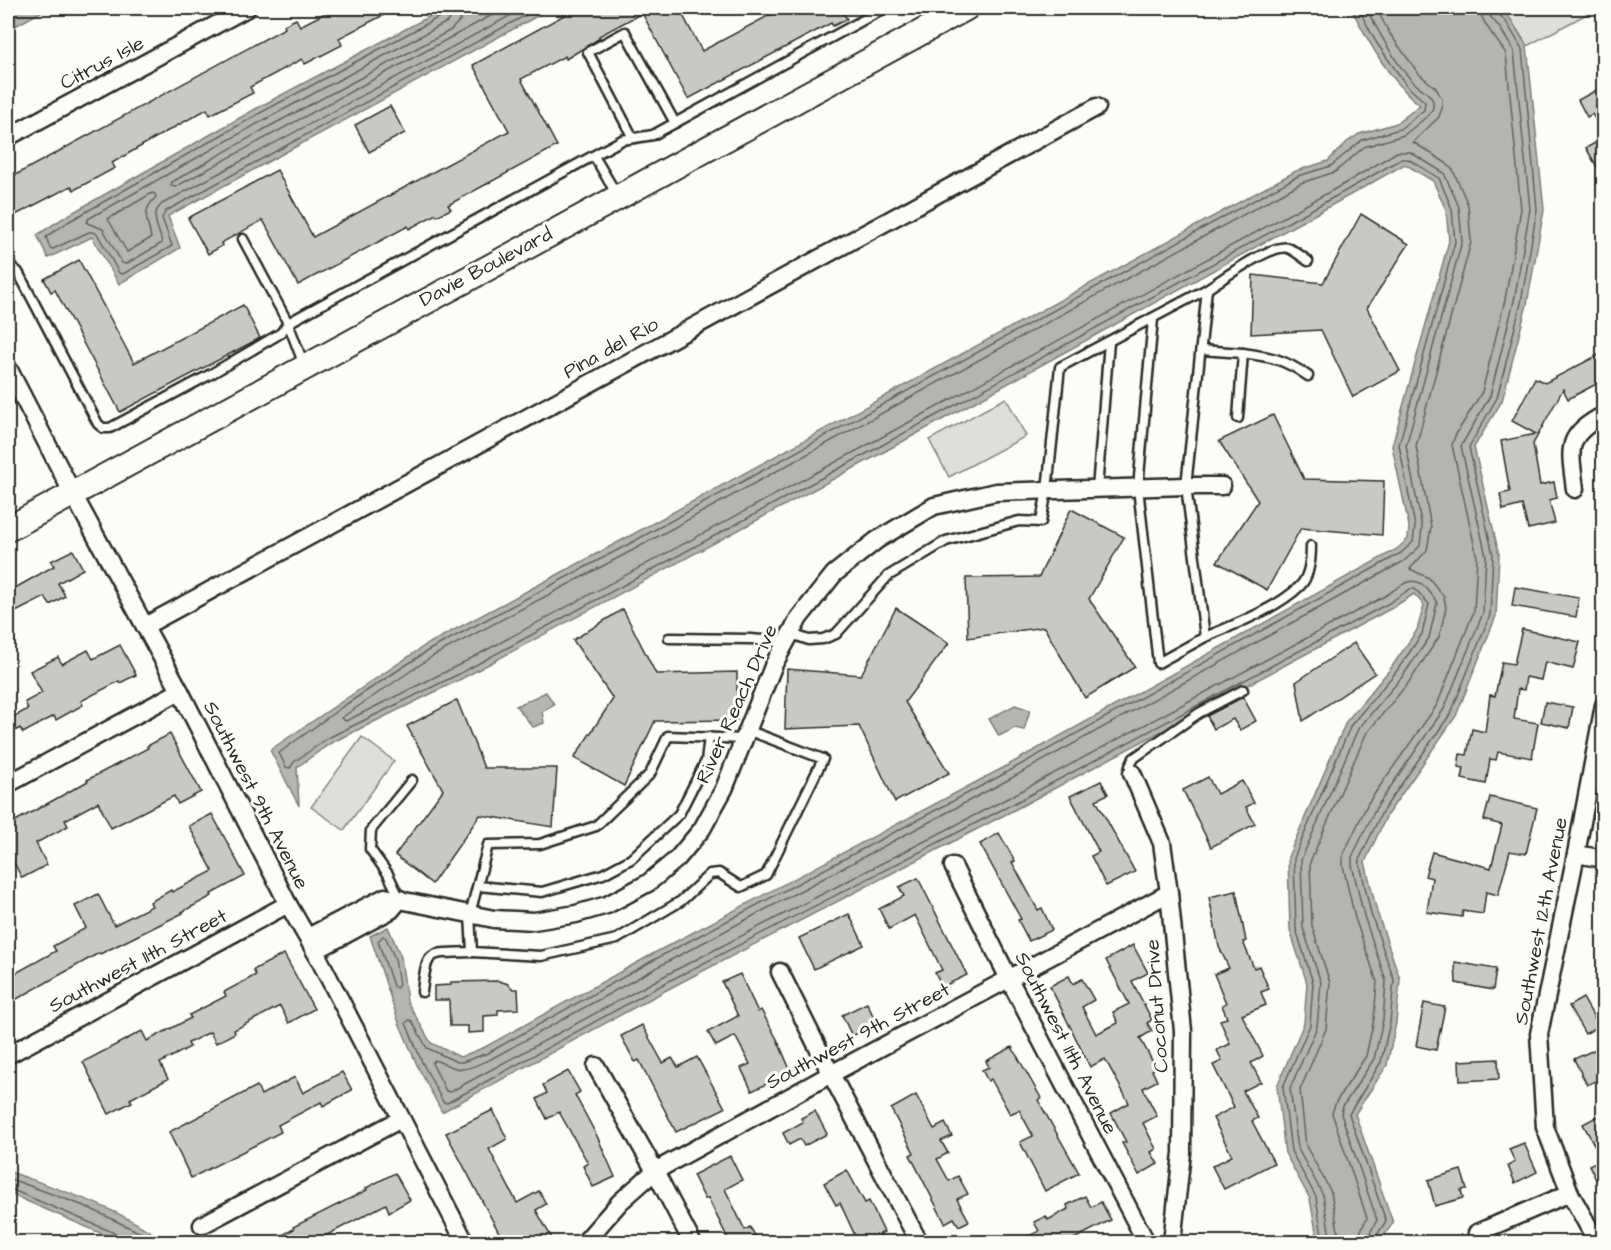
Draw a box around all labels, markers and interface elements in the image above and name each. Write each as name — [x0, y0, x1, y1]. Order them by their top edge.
street label: Citrus Isle — [55, 29, 149, 97]
street label: Davie Boulevard — [415, 220, 557, 314]
street label: Pina del Rio — [558, 310, 664, 386]
street label: River Reach Drive — [689, 620, 785, 788]
street label: Southwest 9th Avenue — [196, 696, 316, 894]
street label: Southwest 12th Avenue — [1507, 815, 1575, 1027]
street label: Southwest 11th Street — [44, 902, 232, 1020]
street label: Coconut Drive — [1138, 938, 1176, 1074]
street label: Southwest 11th Avenue — [1008, 947, 1124, 1139]
street label: Southwest 9th Street — [761, 976, 955, 1096]

